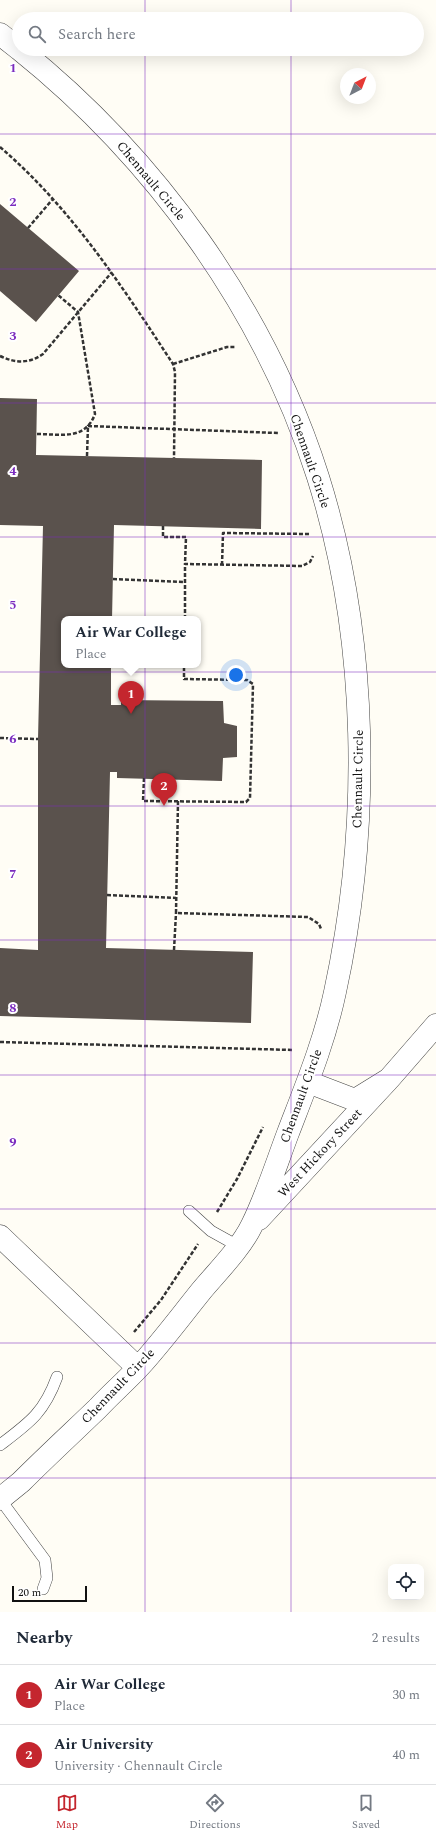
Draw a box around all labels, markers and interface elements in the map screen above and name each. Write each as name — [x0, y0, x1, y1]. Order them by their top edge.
search box — [12, 12, 424, 56]
icon: search — [26, 23, 48, 45]
text: Search here — [58, 23, 136, 46]
text: 1 — [9, 58, 17, 78]
north arrow — [340, 68, 376, 104]
street label: Chennault Circle — [112, 137, 190, 225]
text: 2 — [9, 192, 17, 212]
text: 3 — [9, 326, 17, 346]
street label: Chennault Circle — [284, 411, 336, 511]
text: 4 — [9, 461, 17, 481]
text: 5 — [9, 595, 17, 615]
popup — [61, 616, 201, 668]
text: Air War College — [75, 621, 187, 644]
text: Place — [75, 644, 106, 664]
your location — [226, 665, 246, 685]
pin: 1 — [118, 681, 144, 714]
text: 6 — [9, 729, 17, 749]
street label: Chennault Circle — [347, 729, 369, 829]
pin: 2 — [151, 773, 177, 806]
text: 7 — [9, 864, 17, 884]
text: 8 — [9, 998, 17, 1018]
street label: Chennault Circle — [275, 1046, 327, 1146]
street label: West Hickory Street — [273, 1104, 367, 1202]
text: 9 — [9, 1132, 17, 1152]
street label: Chennault Circle — [77, 1344, 159, 1428]
map controls — [388, 1564, 424, 1600]
button: locate — [388, 1564, 424, 1600]
scale bar — [12, 1584, 87, 1603]
text: 20 m — [18, 1584, 41, 1601]
text: Nearby — [16, 1625, 72, 1651]
text: 2 results — [372, 1628, 420, 1648]
text: Air War College — [54, 1673, 165, 1696]
text: 1 — [25, 1685, 33, 1705]
text: 30 m — [393, 1685, 420, 1705]
text: Place — [54, 1696, 85, 1716]
text: Air University — [54, 1733, 153, 1756]
text: 2 — [25, 1745, 33, 1765]
text: 40 m — [393, 1745, 420, 1765]
text: University · Chennault Circle — [54, 1756, 223, 1776]
tab: Map — [56, 1792, 78, 1833]
tab: Directions — [189, 1792, 241, 1833]
tab: Saved — [352, 1792, 380, 1833]

